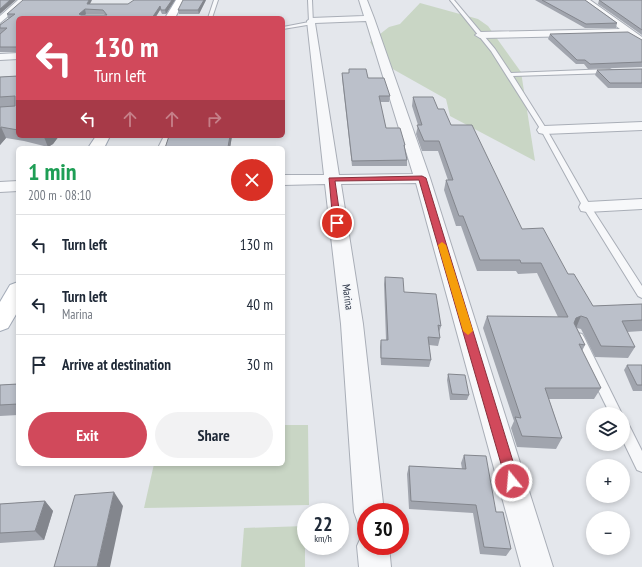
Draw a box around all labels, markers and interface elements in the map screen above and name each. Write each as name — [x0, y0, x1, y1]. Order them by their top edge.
text: 130 m — [94, 28, 158, 65]
icon: left — [28, 32, 80, 84]
text: Turn left — [94, 64, 146, 87]
icon: left — [77, 108, 99, 130]
icon: ahead — [119, 108, 141, 130]
icon: ahead — [161, 108, 183, 130]
icon: right — [203, 108, 225, 130]
text: 1 min — [28, 156, 76, 187]
button: close — [231, 159, 273, 201]
text: 200 m · 08:10 — [28, 187, 91, 204]
pin — [320, 206, 354, 240]
icon: arrive — [326, 212, 348, 234]
icon: left — [28, 234, 50, 256]
text: Turn left — [62, 235, 107, 254]
text: 130 m — [240, 235, 273, 254]
street label: Marina — [339, 283, 357, 311]
text: Turn left — [62, 287, 107, 306]
icon: left — [28, 294, 50, 316]
text: 40 m — [247, 295, 273, 314]
text: Marina — [62, 306, 93, 323]
icon: arrive — [28, 354, 50, 376]
text: Arrive at destination — [62, 355, 171, 374]
text: 30 m — [247, 355, 273, 374]
map controls — [586, 407, 630, 555]
button: layers — [586, 407, 630, 451]
button: Exit — [28, 412, 147, 458]
button: Share — [155, 412, 273, 458]
button: + — [586, 459, 630, 503]
position arrow — [491, 460, 533, 502]
speed limit sign: 30 — [357, 503, 409, 555]
text: 22 — [313, 511, 333, 537]
button: − — [586, 511, 630, 555]
text: km/h — [314, 532, 332, 545]

